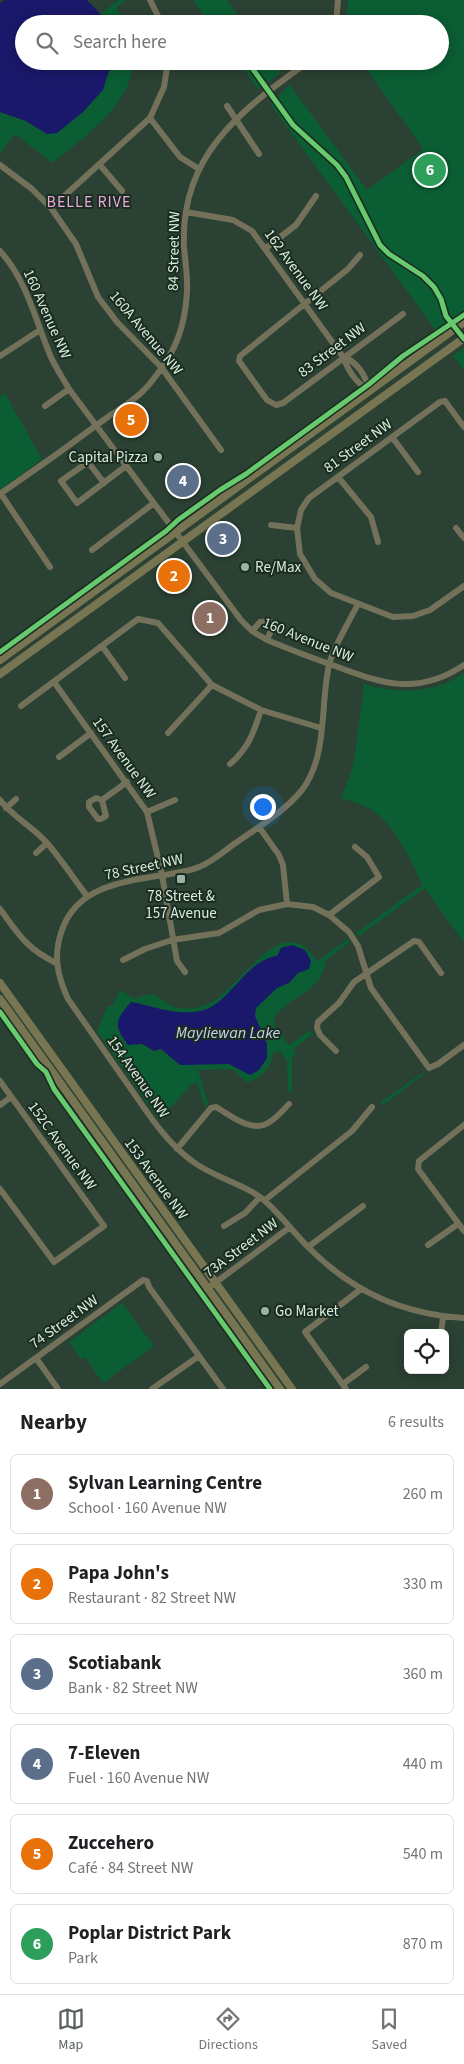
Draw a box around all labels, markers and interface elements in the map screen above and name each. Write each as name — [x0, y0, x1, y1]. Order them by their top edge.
search box — [15, 15, 449, 70]
icon: search — [33, 29, 61, 57]
text: Search here — [73, 29, 167, 56]
pin: 6 — [414, 151, 446, 189]
district label: BELLE RIVE — [46, 191, 132, 213]
street label: 84 Street NW — [163, 211, 185, 291]
street label: 162 Avenue NW — [259, 225, 333, 315]
street label: 160 Avenue NW — [18, 266, 76, 362]
street label: 160A Avenue NW — [104, 286, 188, 380]
street label: 83 Street NW — [294, 317, 370, 382]
pin: 5 — [115, 401, 147, 439]
street label: 81 Street NW — [319, 414, 397, 478]
place label: Capital Pizza — [69, 447, 148, 468]
marker: Capital Pizza — [152, 451, 164, 463]
pin: 4 — [167, 462, 199, 500]
pin: 3 — [207, 520, 239, 558]
pin: 2 — [158, 557, 190, 595]
place label: Re/Max — [255, 557, 302, 578]
marker: Re/Max — [239, 561, 251, 573]
pin: 1 — [194, 599, 226, 637]
street label: 160 Avenue NW — [260, 612, 357, 668]
street label: 157 Avenue NW — [87, 713, 161, 803]
your location — [250, 794, 276, 820]
street label: 78 Street NW — [103, 848, 185, 886]
marker: 78 Street & 157 Avenue — [175, 873, 187, 885]
place label: 78 Street & 157 Avenue — [145, 886, 217, 924]
water label: Mayliewan Lake — [176, 1022, 281, 1044]
street label: 154 Avenue NW — [102, 1032, 174, 1123]
street label: 152C Avenue NW — [23, 1097, 101, 1195]
street label: 153 Avenue NW — [119, 1134, 193, 1224]
street label: 73A Street NW — [199, 1213, 283, 1283]
street label: 74 Street NW — [25, 1290, 103, 1354]
place label: Go Market — [275, 1301, 339, 1322]
marker: Go Market — [259, 1305, 271, 1317]
map controls — [404, 1329, 449, 1374]
button: locate — [404, 1329, 449, 1374]
text: Nearby — [20, 1407, 87, 1437]
text: 6 results — [388, 1411, 444, 1433]
text: Sylvan Learning Centre — [68, 1470, 262, 1497]
text: 1 — [33, 1483, 41, 1505]
text: 260 m — [403, 1483, 443, 1505]
text: School · 160 Avenue NW — [68, 1497, 227, 1519]
text: Papa John's — [68, 1560, 169, 1587]
text: 2 — [33, 1573, 41, 1595]
text: 330 m — [403, 1573, 443, 1595]
text: Restaurant · 82 Street NW — [68, 1587, 236, 1609]
text: Scotiabank — [68, 1650, 161, 1677]
text: 3 — [33, 1663, 41, 1685]
text: 360 m — [403, 1663, 443, 1685]
text: Bank · 82 Street NW — [68, 1677, 198, 1699]
text: 7-Eleven — [68, 1740, 140, 1767]
text: 4 — [33, 1753, 41, 1775]
text: 440 m — [403, 1753, 443, 1775]
text: Fuel · 160 Avenue NW — [68, 1767, 209, 1789]
text: Zuccehero — [68, 1830, 154, 1857]
text: 5 — [33, 1843, 41, 1865]
text: 540 m — [403, 1843, 443, 1865]
text: Café · 84 Street NW — [68, 1857, 193, 1879]
text: Poplar District Park — [68, 1920, 231, 1947]
text: 6 — [33, 1933, 41, 1955]
text: 870 m — [403, 1933, 443, 1955]
text: Park — [68, 1947, 98, 1969]
tab: Map — [57, 2005, 85, 2055]
tab: Directions — [199, 2005, 258, 2055]
tab: Saved — [371, 2005, 407, 2055]

